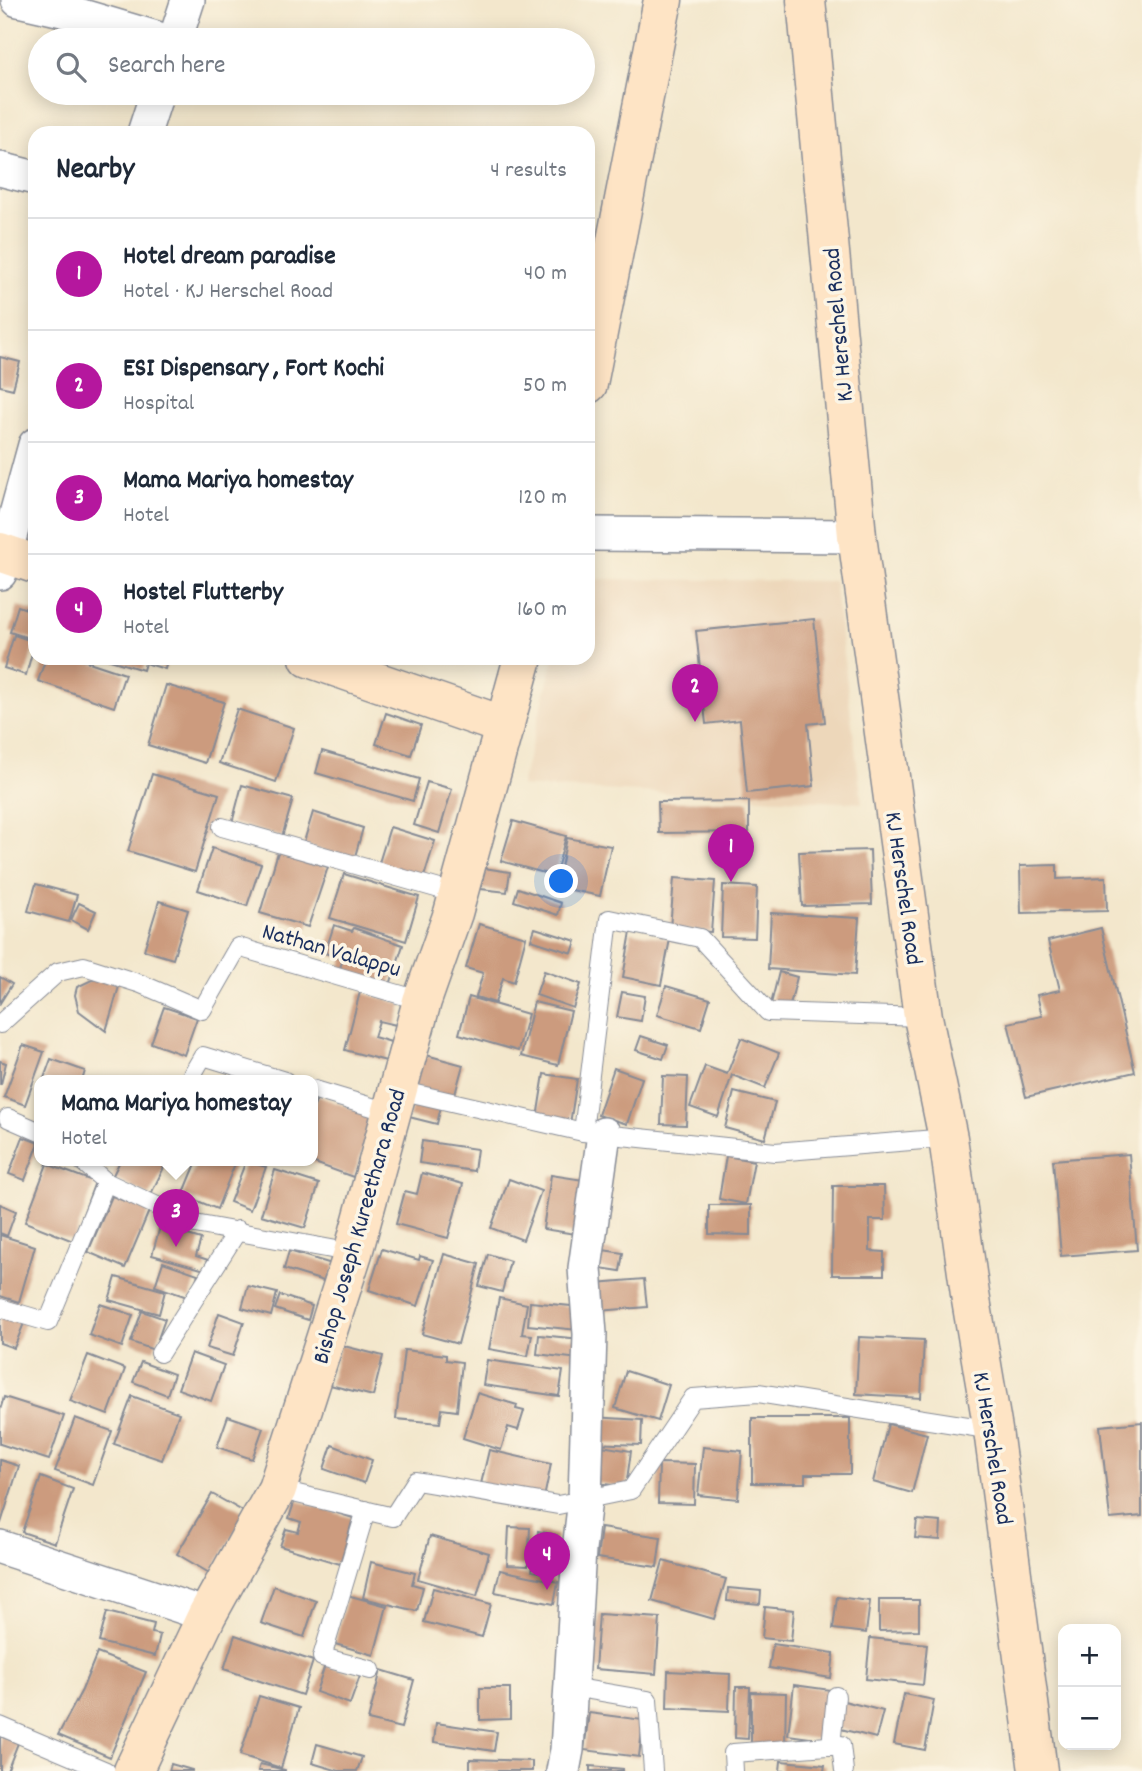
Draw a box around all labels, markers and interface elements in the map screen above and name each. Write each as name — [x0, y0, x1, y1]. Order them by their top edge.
search box — [28, 28, 595, 105]
icon: search — [52, 48, 90, 86]
text: Search here — [108, 48, 226, 85]
text: Nearby — [56, 150, 134, 193]
text: 4 results — [490, 155, 567, 188]
text: Hotel dream paradise — [123, 239, 336, 276]
street label: KJ Herschel Road — [816, 246, 864, 403]
text: 1 — [76, 258, 82, 291]
text: 40 m — [524, 258, 567, 291]
text: Hotel · KJ Herschel Road — [123, 276, 333, 309]
text: ESI Dispensary , Fort Kochi — [123, 351, 384, 388]
text: 2 — [74, 370, 84, 403]
text: 50 m — [523, 370, 567, 403]
text: Hospital — [123, 388, 194, 421]
text: Mama Mariya homestay — [123, 463, 353, 500]
text: 3 — [74, 482, 84, 515]
text: 120 m — [518, 482, 567, 515]
text: Hotel — [123, 500, 169, 533]
text: Hostel Flutterby — [123, 575, 283, 612]
text: 4 — [74, 594, 84, 627]
text: 160 m — [517, 594, 567, 627]
text: Hotel — [123, 612, 169, 645]
pin: 2 — [672, 664, 718, 722]
street label: KJ Herschel Road — [874, 810, 930, 967]
pin: 1 — [708, 824, 754, 882]
your location — [544, 864, 578, 898]
street label: Nathan Valappu — [258, 916, 405, 988]
popup — [34, 1075, 318, 1166]
street label: Bishop Joseph Kureethara Road — [305, 1085, 416, 1368]
text: Mama Mariya homestay — [61, 1086, 291, 1123]
text: Hotel — [61, 1123, 107, 1156]
pin: 3 — [153, 1189, 199, 1247]
street label: KJ Herschel Road — [962, 1370, 1020, 1527]
pin: 4 — [524, 1532, 570, 1590]
map controls — [1058, 1624, 1121, 1750]
button: + — [1058, 1624, 1121, 1687]
button: − — [1058, 1687, 1121, 1750]

